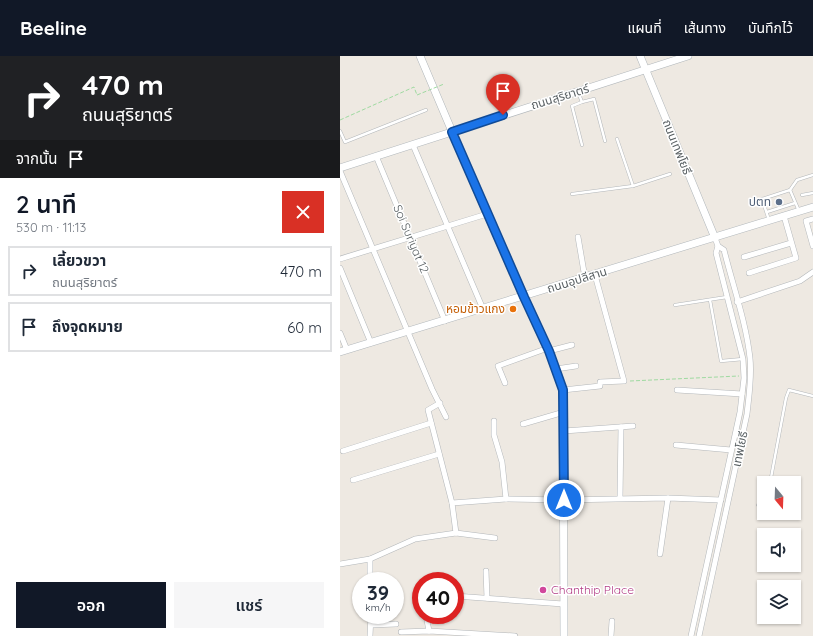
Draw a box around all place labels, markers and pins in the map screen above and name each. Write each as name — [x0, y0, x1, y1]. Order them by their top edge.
pin — [486, 74, 520, 115]
place label: ปตท — [749, 194, 771, 209]
marker: ปตท — [774, 197, 784, 207]
place label: หอมข้าวแกง — [446, 301, 505, 316]
marker: หอมข้าวแกง — [508, 304, 518, 314]
place label: Chanthip Place — [551, 582, 634, 597]
marker: Chanthip Place — [538, 585, 548, 595]

